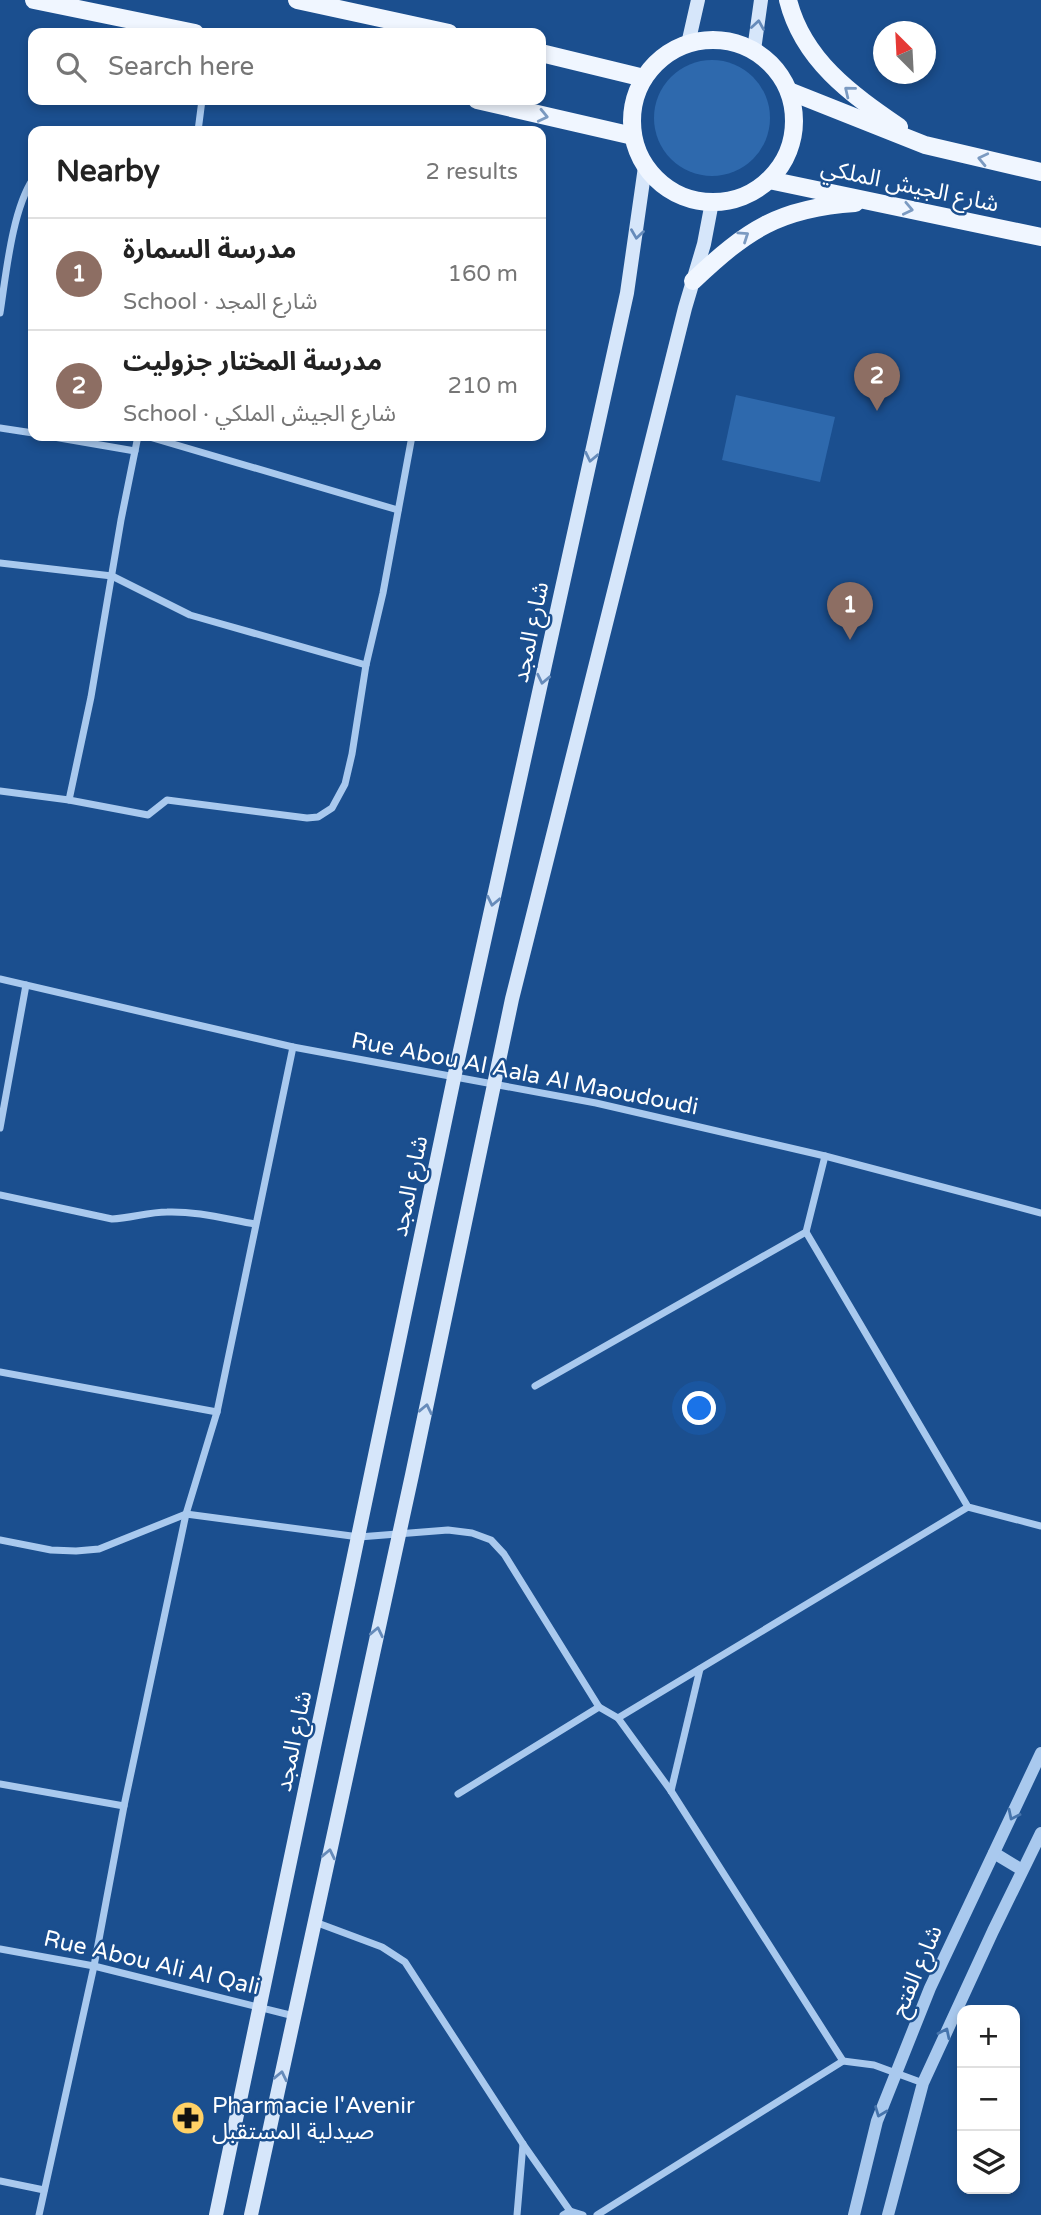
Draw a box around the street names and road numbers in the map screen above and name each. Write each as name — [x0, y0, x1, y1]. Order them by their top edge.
street label: شارع الجيش الملكي — [818, 153, 1001, 221]
street label: شارع المجد — [507, 579, 557, 686]
street label: Rue Abou Al Aala Al Maoudoudi — [349, 1027, 701, 1121]
street label: شارع المجد — [386, 1133, 436, 1240]
street label: شارع المجد — [270, 1688, 320, 1795]
street label: شارع الفتح — [885, 1921, 951, 2022]
street label: Rue Abou Ali Al Qali — [41, 1924, 263, 2001]

